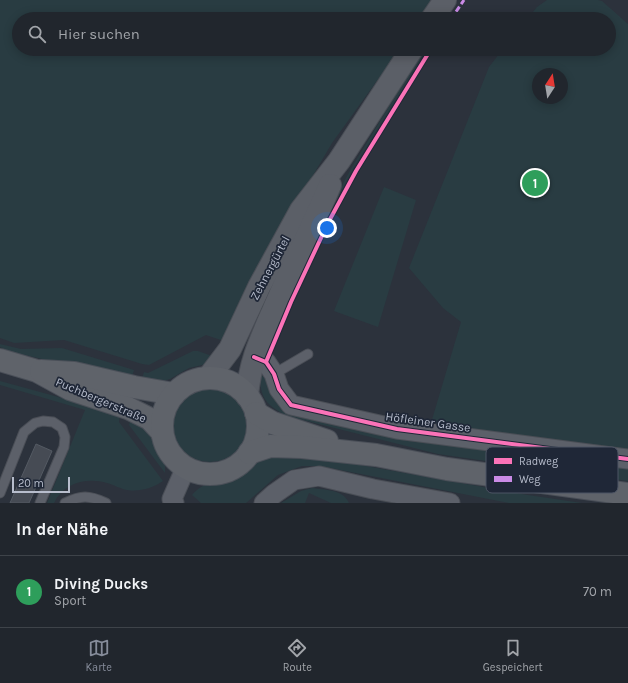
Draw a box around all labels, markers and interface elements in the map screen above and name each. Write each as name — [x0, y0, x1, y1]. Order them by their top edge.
search box — [12, 12, 616, 56]
icon: search — [26, 23, 48, 45]
text: Hier suchen — [58, 25, 140, 43]
north arrow — [532, 68, 568, 104]
pin: 1 — [522, 168, 548, 198]
your location — [317, 218, 337, 238]
street label: Zehnergürtel — [247, 234, 293, 302]
street label: Puchbergerstraße — [53, 375, 149, 425]
street label: Höfleiner Gasse — [385, 409, 471, 435]
legend — [486, 447, 618, 493]
text: Radweg — [519, 455, 559, 468]
text: Weg — [519, 473, 541, 486]
scale bar — [12, 475, 70, 494]
text: 20 m — [18, 477, 44, 490]
text: In der Nähe — [16, 519, 108, 539]
text: Diving Ducks — [54, 575, 148, 593]
text: 1 — [27, 584, 31, 599]
text: 70 m — [583, 584, 612, 599]
text: Sport — [54, 593, 86, 608]
tab: Karte — [85, 637, 112, 674]
tab: Route — [283, 637, 312, 674]
tab: Gespeichert — [483, 637, 543, 674]

